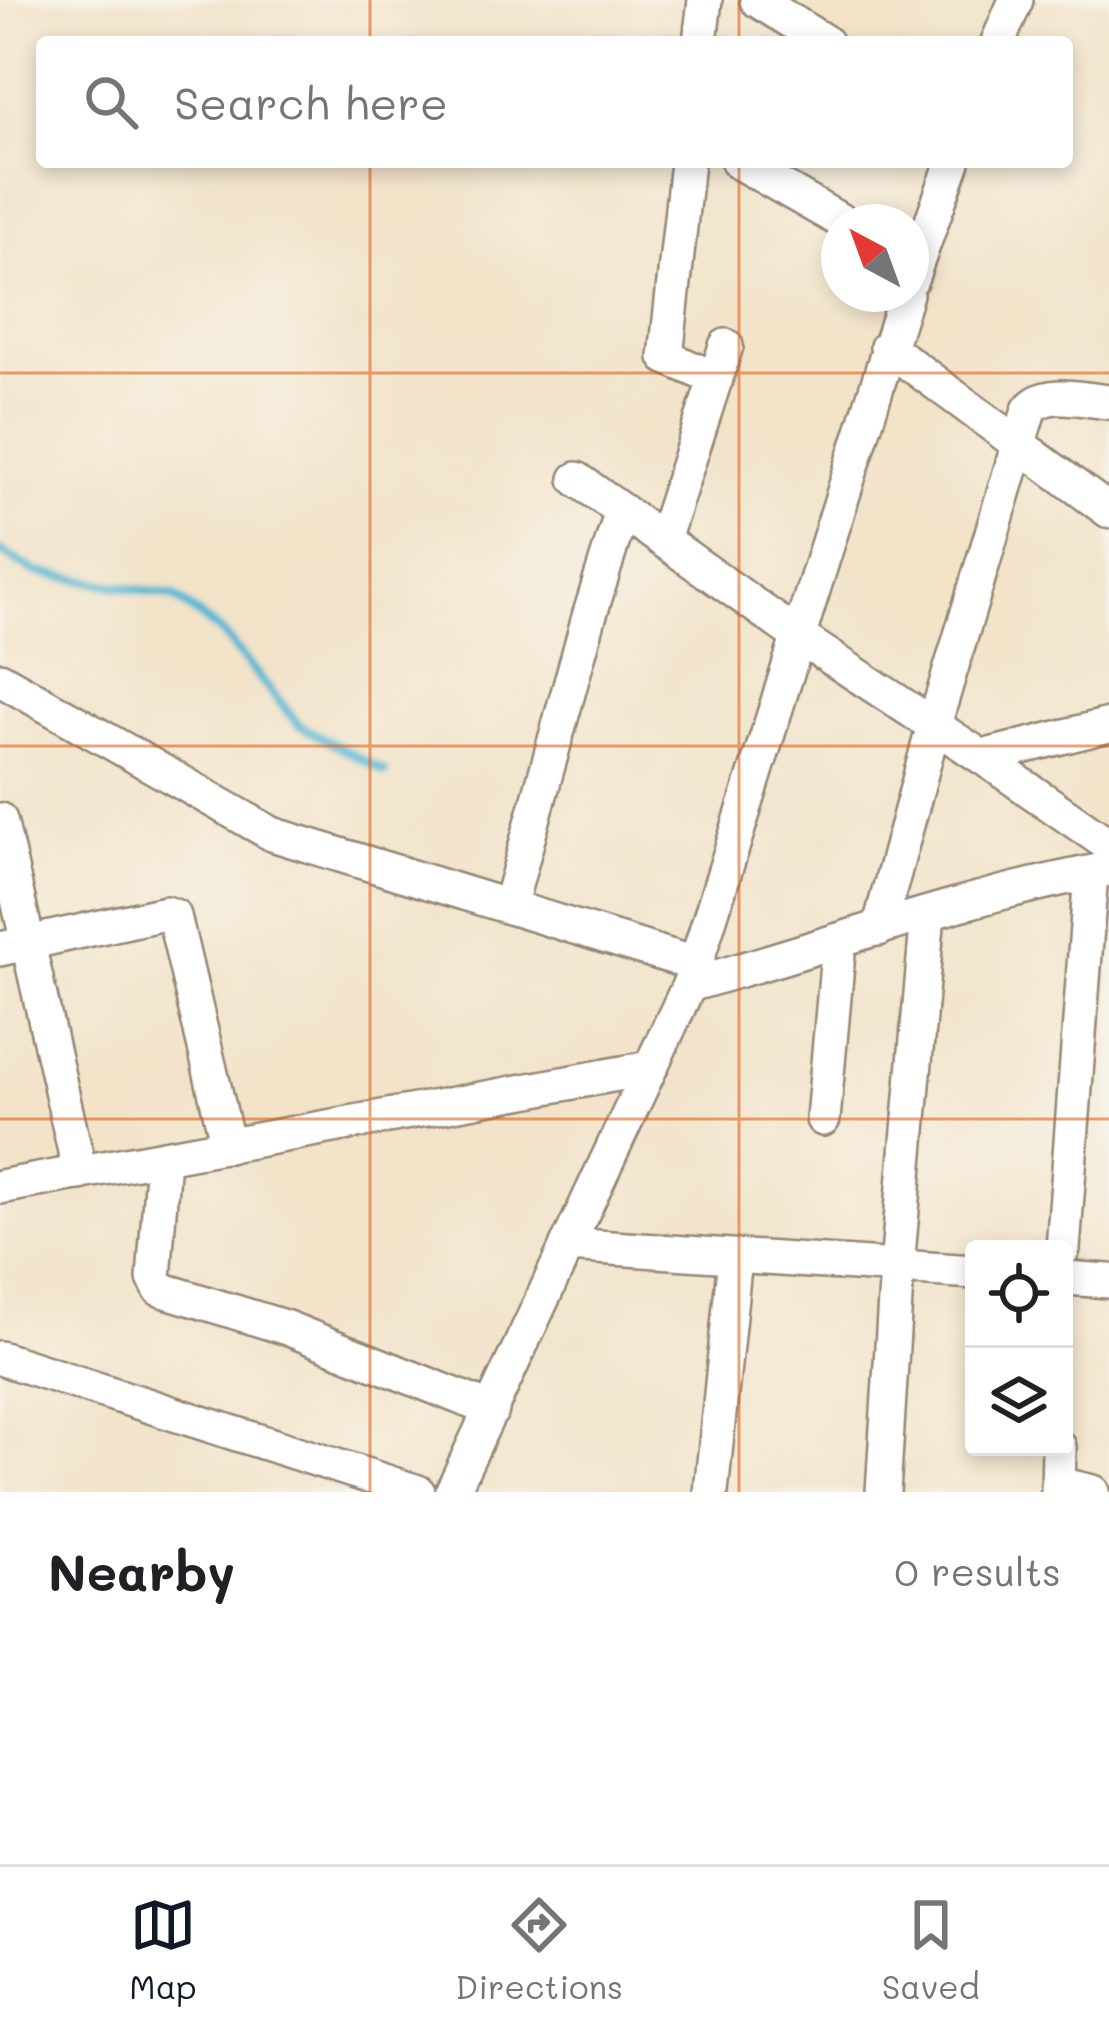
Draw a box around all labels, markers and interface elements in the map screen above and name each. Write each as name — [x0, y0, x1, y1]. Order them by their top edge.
search box — [36, 36, 1073, 168]
icon: search — [78, 69, 144, 135]
text: Search here — [174, 73, 448, 131]
north arrow — [821, 204, 929, 312]
map controls — [965, 1240, 1073, 1456]
button: locate — [965, 1240, 1073, 1348]
button: layers — [965, 1348, 1073, 1456]
text: Nearby — [48, 1537, 235, 1604]
text: 0 results — [895, 1545, 1061, 1596]
tab: Map — [129, 1892, 197, 2007]
tab: Directions — [455, 1892, 623, 2007]
tab: Saved — [882, 1892, 980, 2007]

